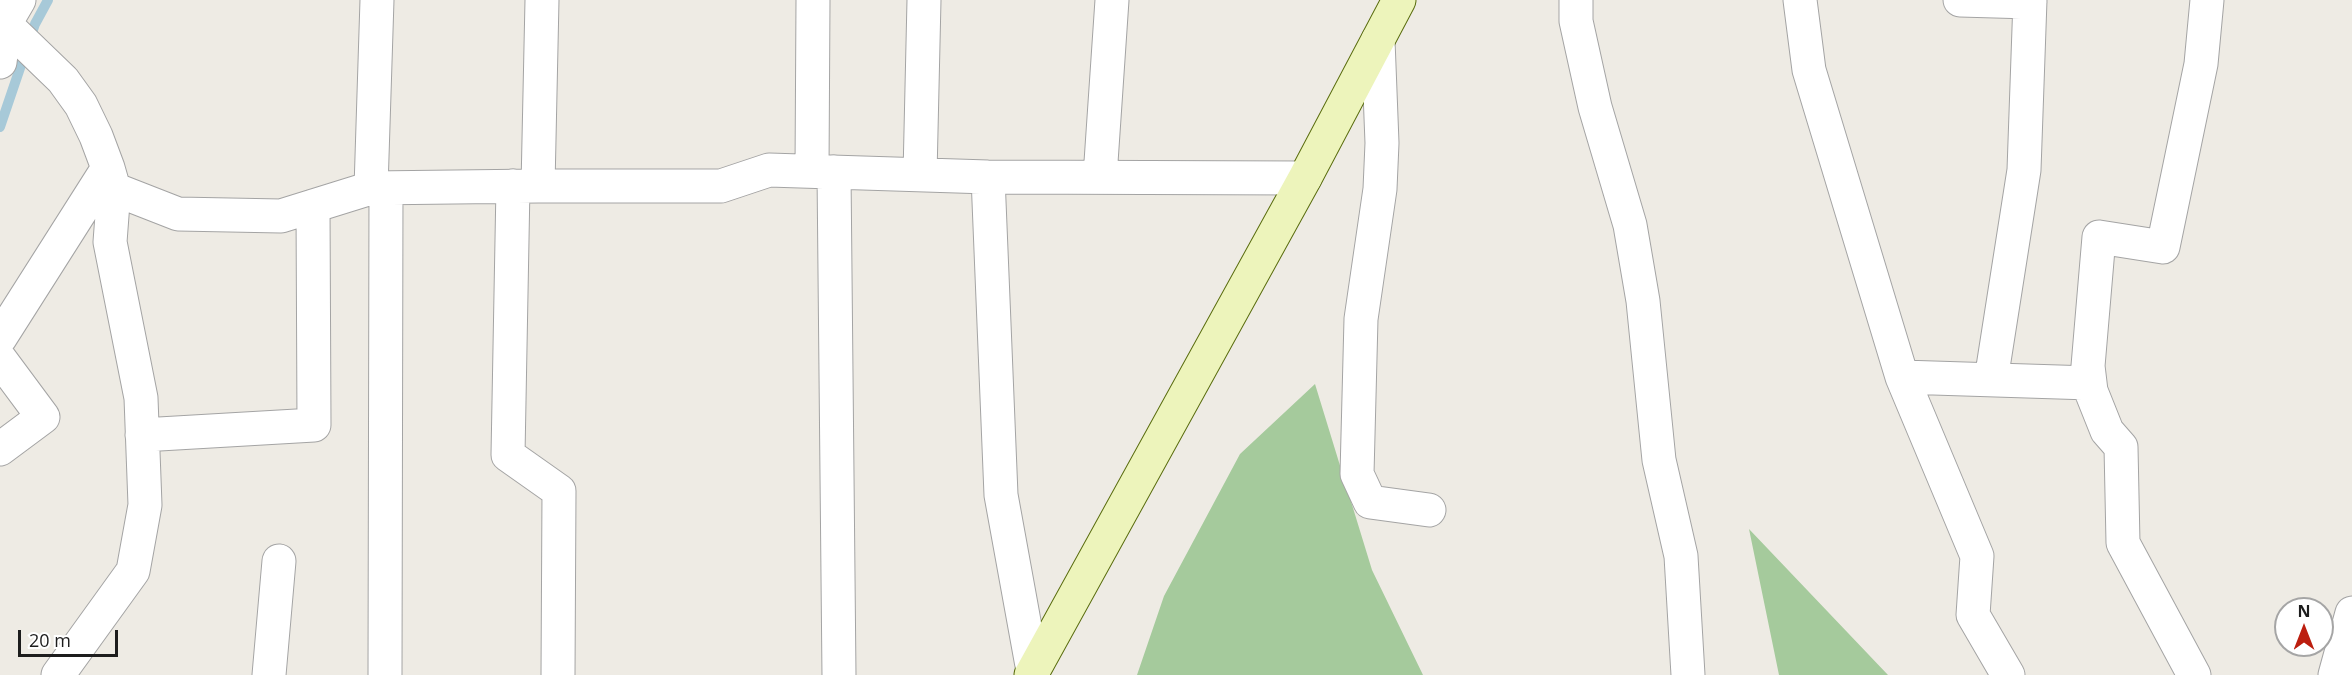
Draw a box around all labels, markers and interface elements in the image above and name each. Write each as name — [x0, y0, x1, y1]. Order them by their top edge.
north arrow — [2274, 597, 2334, 657]
text: N — [2297, 600, 2311, 622]
scale bar — [21, 618, 122, 656]
text: 20 m — [29, 628, 71, 652]

